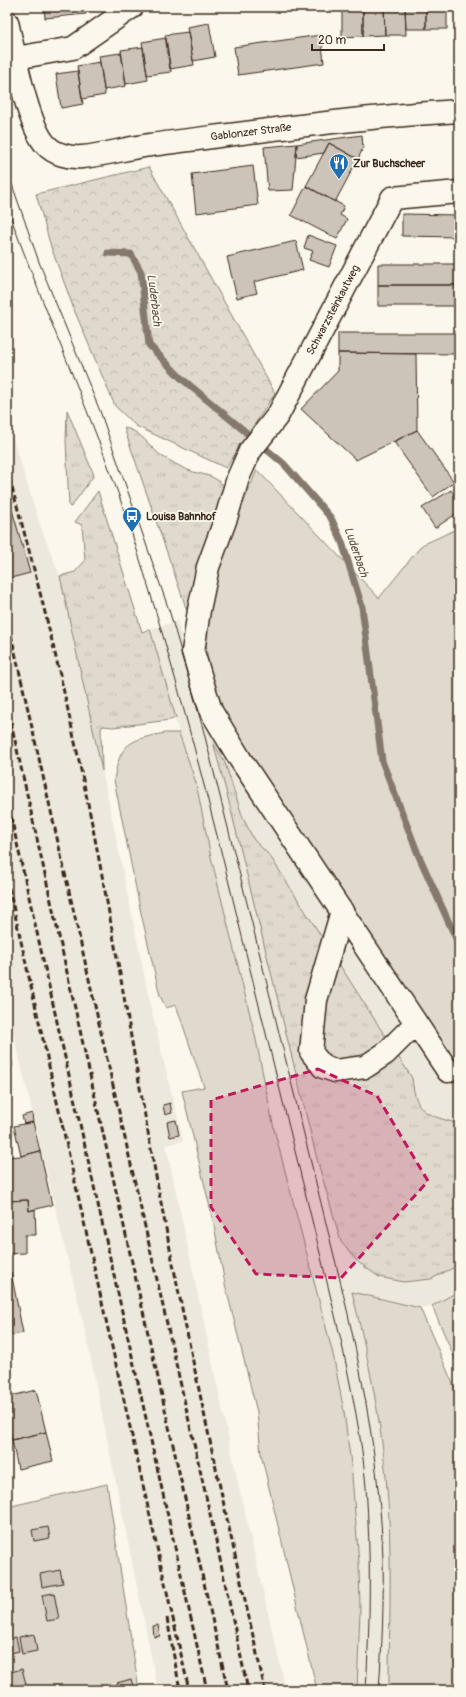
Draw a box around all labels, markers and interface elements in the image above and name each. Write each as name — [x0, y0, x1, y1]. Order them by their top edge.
scale bar — [312, 26, 384, 52]
text: 20 m — [318, 33, 347, 48]
street label: Gablonzer Straße — [210, 121, 293, 143]
restaurant icon: Zur Buchscheer — [328, 152, 350, 180]
place label: Zur Buchscheer — [353, 157, 426, 170]
street label: Schwarzsteinkautweg — [304, 262, 362, 357]
water label: Luderbach — [143, 273, 165, 328]
bus stop icon: Louisa Bahnhof — [121, 505, 143, 533]
place label: Louisa Bahnhof — [146, 510, 217, 523]
water label: Luderbach — [340, 525, 372, 580]

